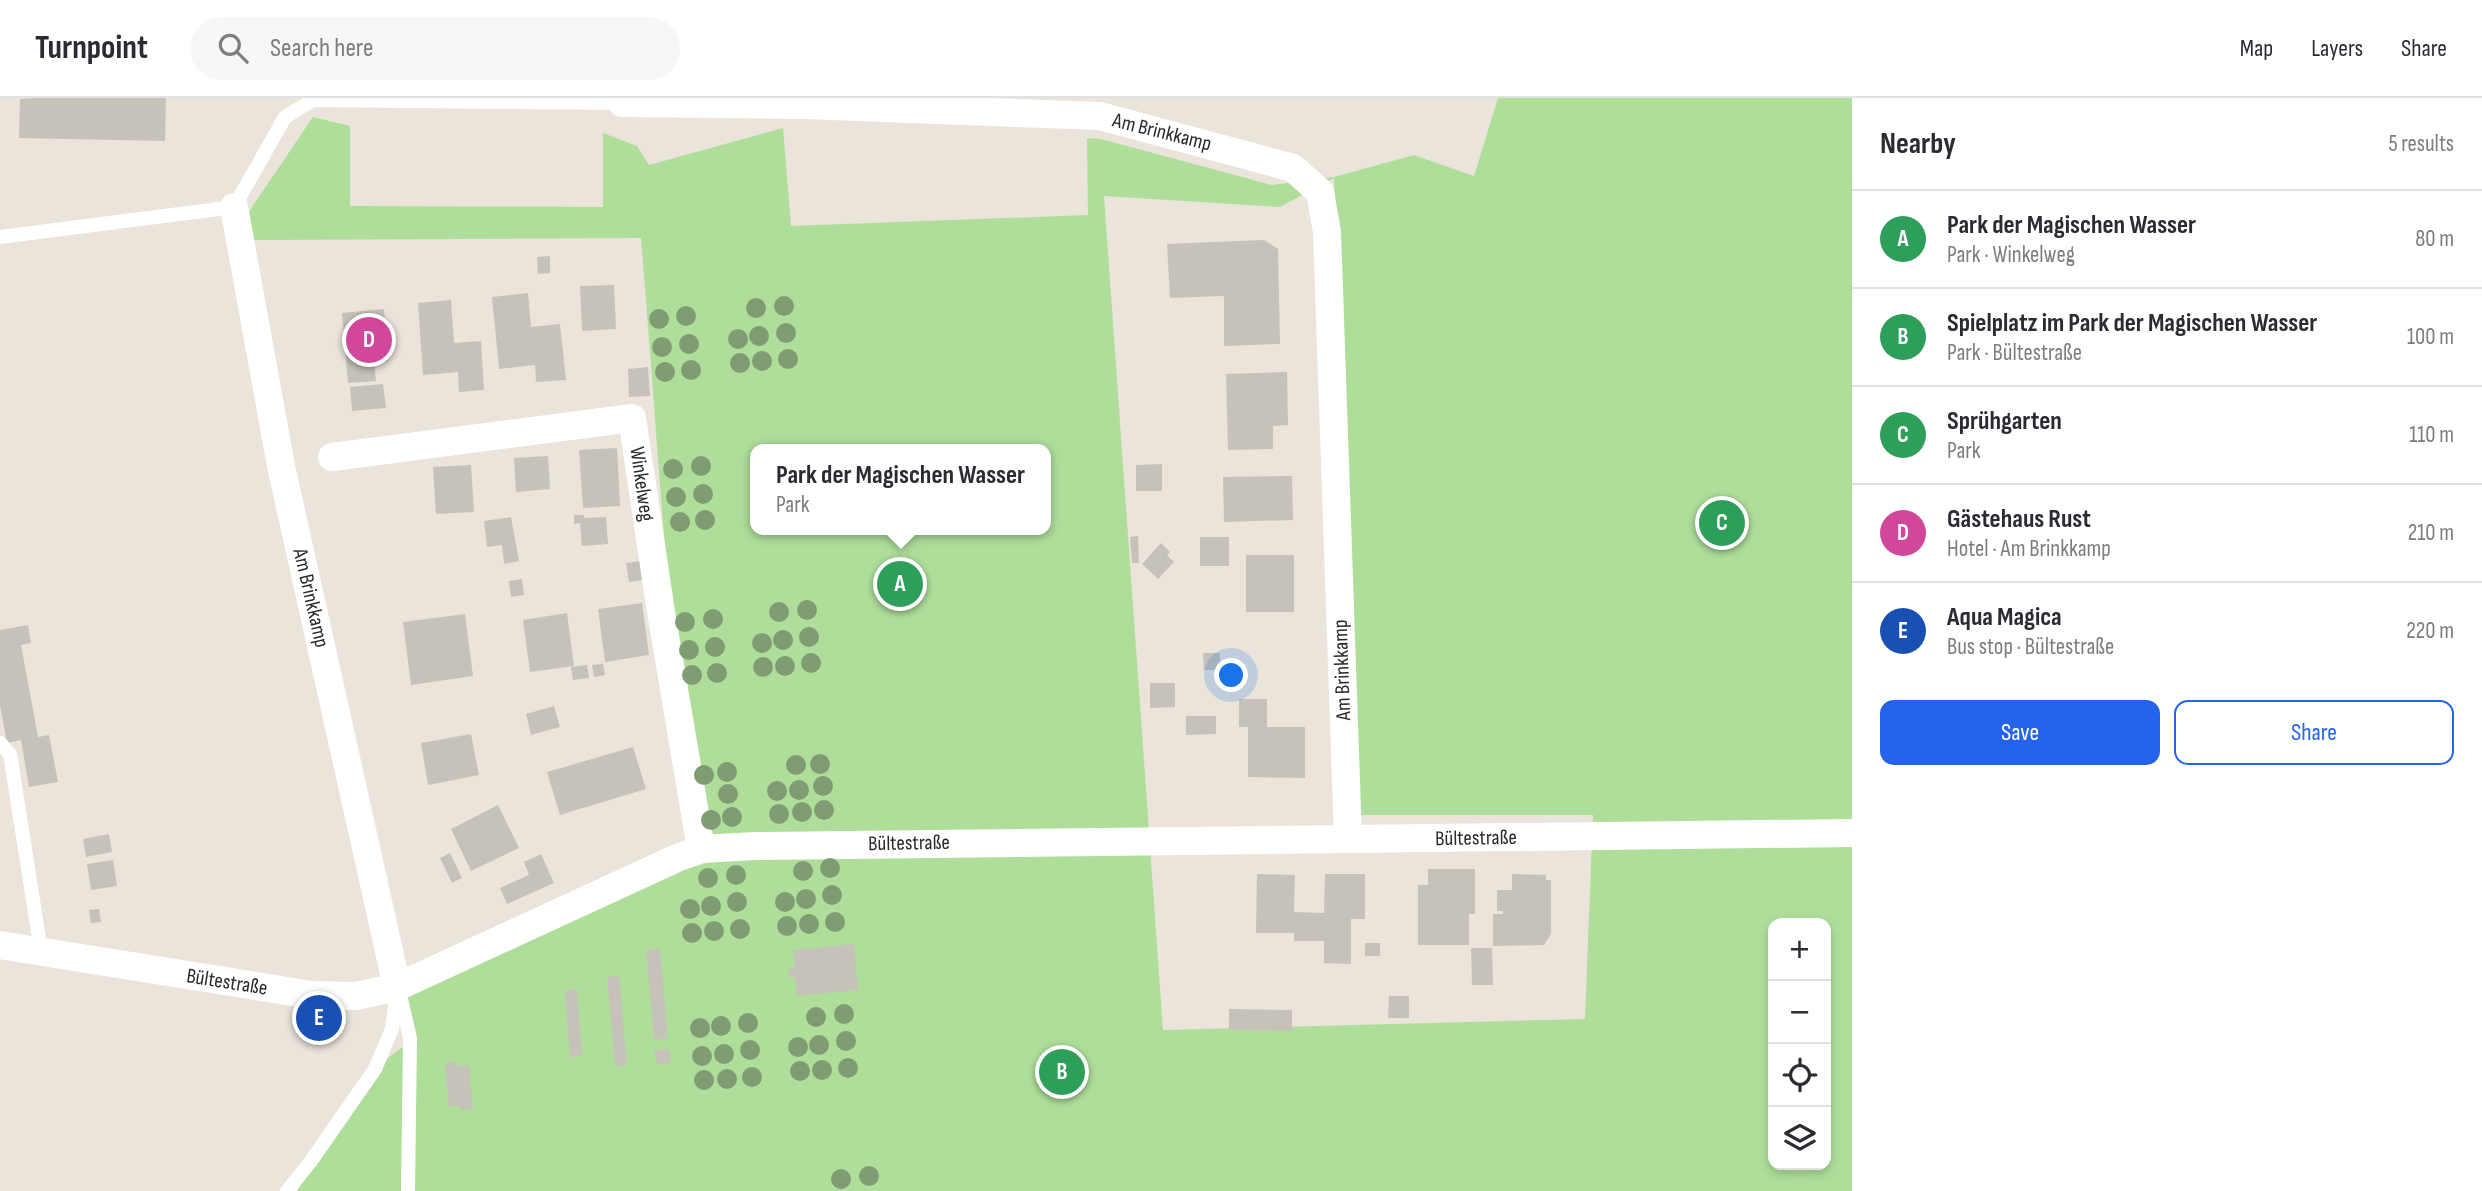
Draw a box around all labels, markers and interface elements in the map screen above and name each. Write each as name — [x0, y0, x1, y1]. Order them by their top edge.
search box — [190, 17, 680, 80]
text: Turnpoint — [35, 28, 148, 68]
icon: search — [214, 29, 252, 67]
text: Search here — [270, 33, 373, 64]
text: Map — [2240, 34, 2273, 63]
text: Layers — [2311, 34, 2363, 63]
text: Share — [2401, 34, 2447, 63]
street label: Am Brinkkamp — [1109, 107, 1214, 156]
text: Nearby — [1880, 126, 1956, 162]
text: 5 results — [2388, 130, 2454, 158]
text: Park der Magischen Wasser — [1947, 210, 2196, 241]
text: A — [1898, 225, 1908, 253]
text: 80 m — [2415, 225, 2454, 253]
text: Park · Winkelweg — [1947, 241, 2075, 269]
text: Spielplatz im Park der Magischen Wasser — [1947, 308, 2317, 339]
pin: D — [346, 314, 392, 366]
text: B — [1898, 323, 1908, 351]
text: 100 m — [2407, 323, 2454, 351]
text: Park · Bültestraße — [1947, 339, 2082, 367]
text: Sprühgarten — [1947, 406, 2062, 437]
text: C — [1897, 421, 1909, 449]
text: 110 m — [2409, 421, 2454, 449]
text: Park — [1947, 437, 1981, 465]
popup — [750, 444, 1051, 535]
street label: Winkelweg — [624, 445, 660, 523]
text: Park der Magischen Wasser — [776, 460, 1025, 491]
text: Park — [776, 491, 810, 519]
pin: C — [1699, 497, 1745, 549]
text: Gästehaus Rust — [1947, 504, 2091, 535]
text: D — [1897, 519, 1909, 547]
text: 210 m — [2408, 519, 2454, 547]
text: Hotel · Am Brinkkamp — [1947, 535, 2111, 563]
street label: Am Brinkkamp — [287, 545, 335, 650]
pin: A — [877, 558, 923, 610]
text: Aqua Magica — [1947, 602, 2062, 633]
text: E — [1898, 617, 1908, 645]
text: 220 m — [2406, 617, 2454, 645]
street label: Am Brinkkamp — [1328, 619, 1356, 722]
text: Bus stop · Bültestraße — [1947, 633, 2114, 661]
your location — [1214, 658, 1248, 692]
button: Save — [1880, 700, 2160, 765]
button: Share — [2174, 700, 2454, 765]
street label: Bültestraße — [1435, 825, 1517, 851]
street label: Bültestraße — [868, 830, 950, 856]
map controls — [1768, 918, 1831, 1170]
button: + — [1768, 918, 1831, 981]
street label: Bültestraße — [185, 963, 269, 1001]
button: − — [1768, 981, 1831, 1044]
pin: E — [296, 992, 342, 1044]
button: locate — [1768, 1044, 1831, 1107]
pin: B — [1039, 1046, 1085, 1098]
button: layers — [1768, 1107, 1831, 1170]

